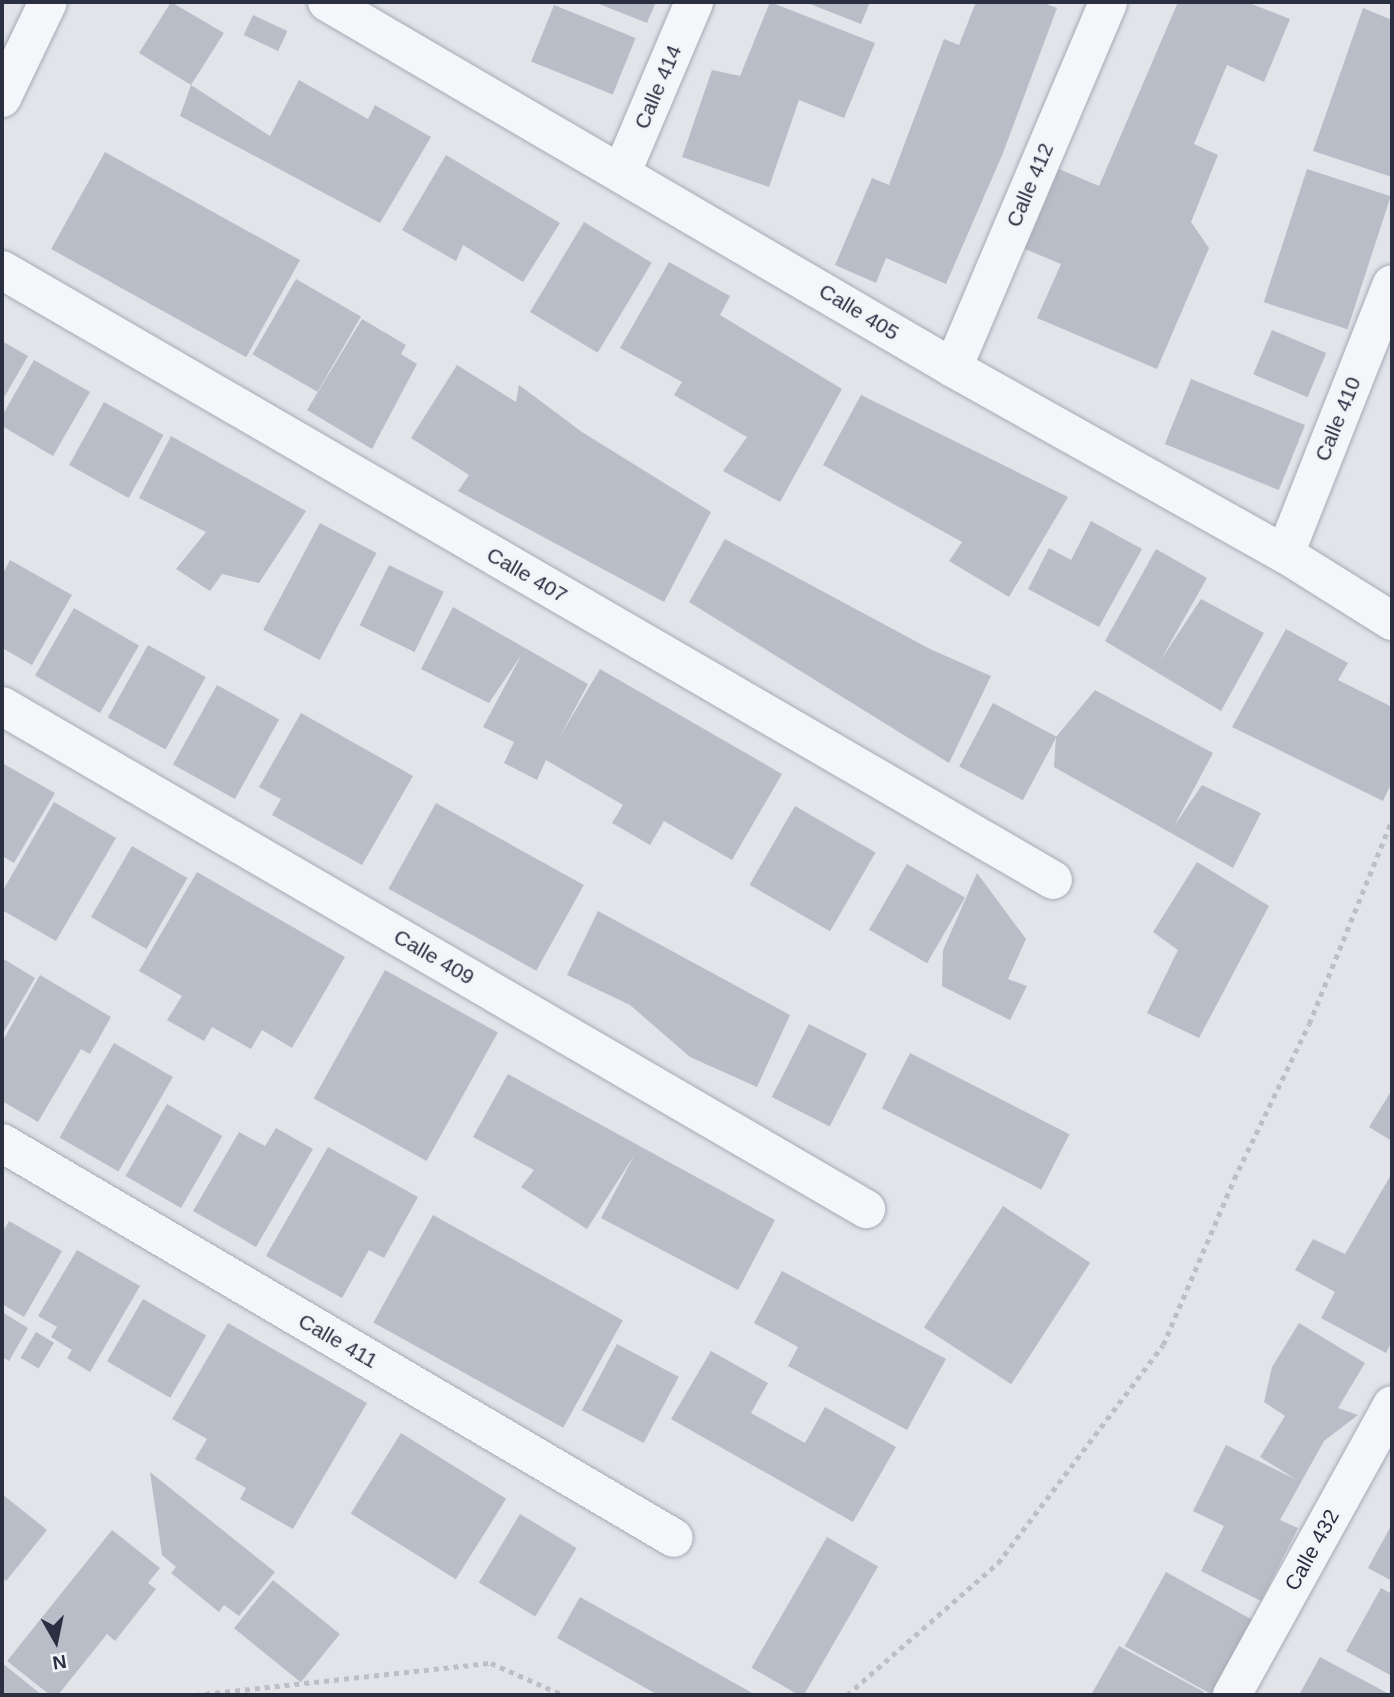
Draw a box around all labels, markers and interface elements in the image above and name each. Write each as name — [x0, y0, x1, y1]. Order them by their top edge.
street label: Calle 414 — [629, 41, 687, 133]
street label: Calle 412 — [1001, 139, 1059, 231]
street label: Calle 405 — [814, 278, 904, 346]
street label: Calle 410 — [1310, 373, 1366, 465]
street label: Calle 407 — [482, 542, 572, 608]
street label: Calle 409 — [389, 924, 479, 990]
street label: Calle 411 — [294, 1308, 382, 1374]
street label: Calle 432 — [1279, 1505, 1345, 1595]
north arrow — [21, 1606, 91, 1676]
text: N — [51, 1651, 68, 1674]

